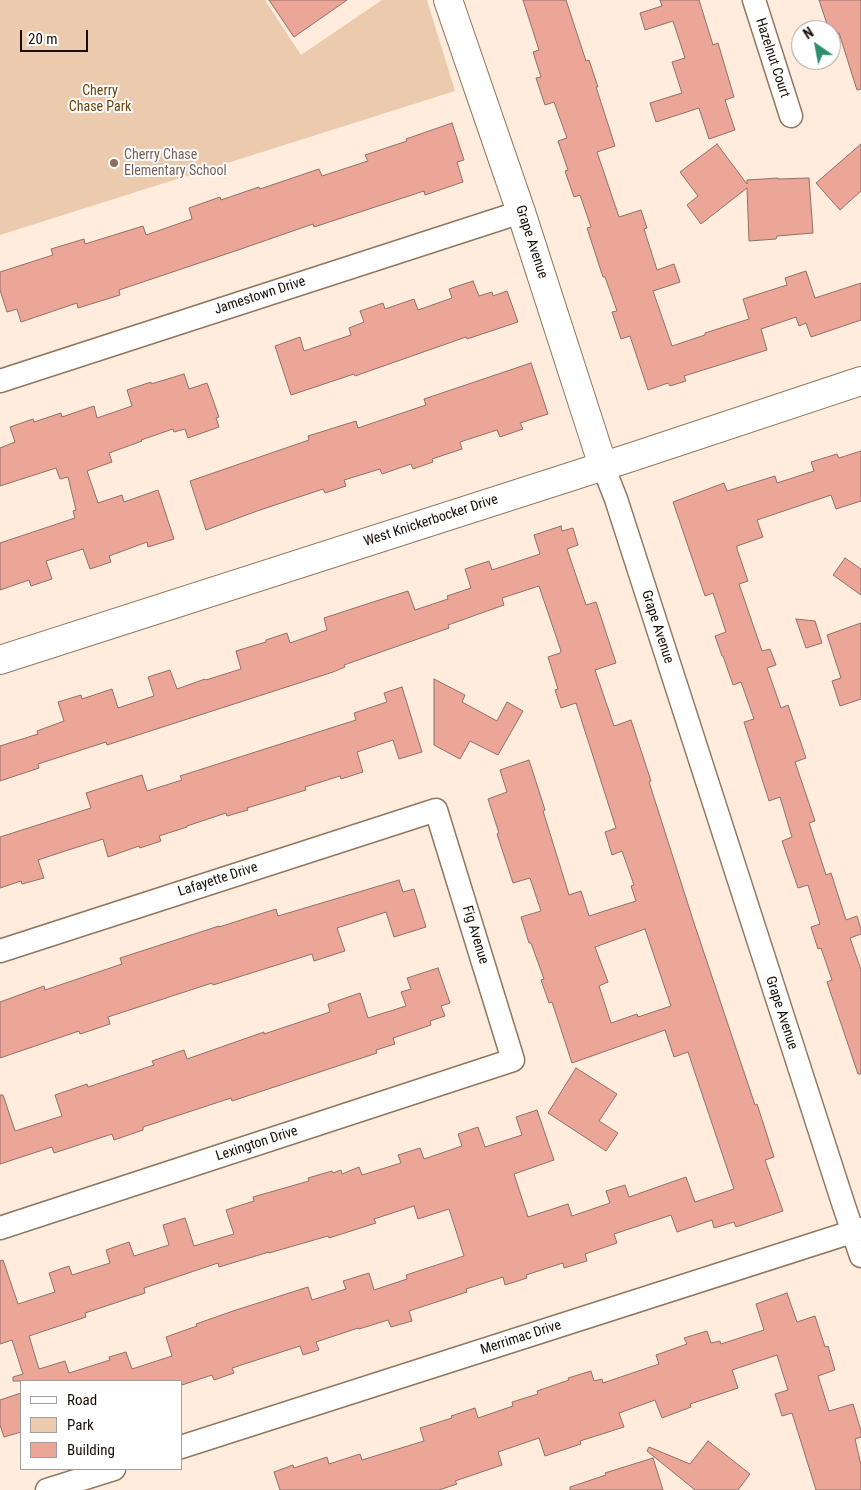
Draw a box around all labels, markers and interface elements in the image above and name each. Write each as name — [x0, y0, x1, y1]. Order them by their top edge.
street label: Hazelnut Court — [751, 16, 793, 100]
scale bar — [22, 20, 90, 52]
north arrow — [791, 20, 841, 70]
text: N — [800, 24, 816, 42]
text: 20 m — [28, 30, 58, 48]
park label: Cherry Chase Park — [69, 83, 131, 115]
place label: Cherry Chase Elementary School — [124, 147, 227, 180]
marker: Cherry Chase Elementary School — [108, 157, 120, 169]
street label: Grape Avenue — [511, 203, 551, 281]
street label: Jamestown Drive — [212, 273, 308, 319]
street label: West Knickerbocker Drive — [362, 491, 500, 551]
street label: Grape Avenue — [637, 588, 677, 666]
street label: Lafayette Drive — [176, 859, 260, 901]
street label: Fig Avenue — [458, 904, 492, 966]
street label: Grape Avenue — [761, 974, 801, 1052]
street label: Lexington Drive — [214, 1123, 300, 1165]
street label: Merrimac Drive — [479, 1317, 563, 1359]
legend — [20, 1380, 182, 1470]
text: Road — [67, 1391, 97, 1409]
text: Park — [67, 1416, 94, 1434]
text: Building — [67, 1441, 115, 1459]

